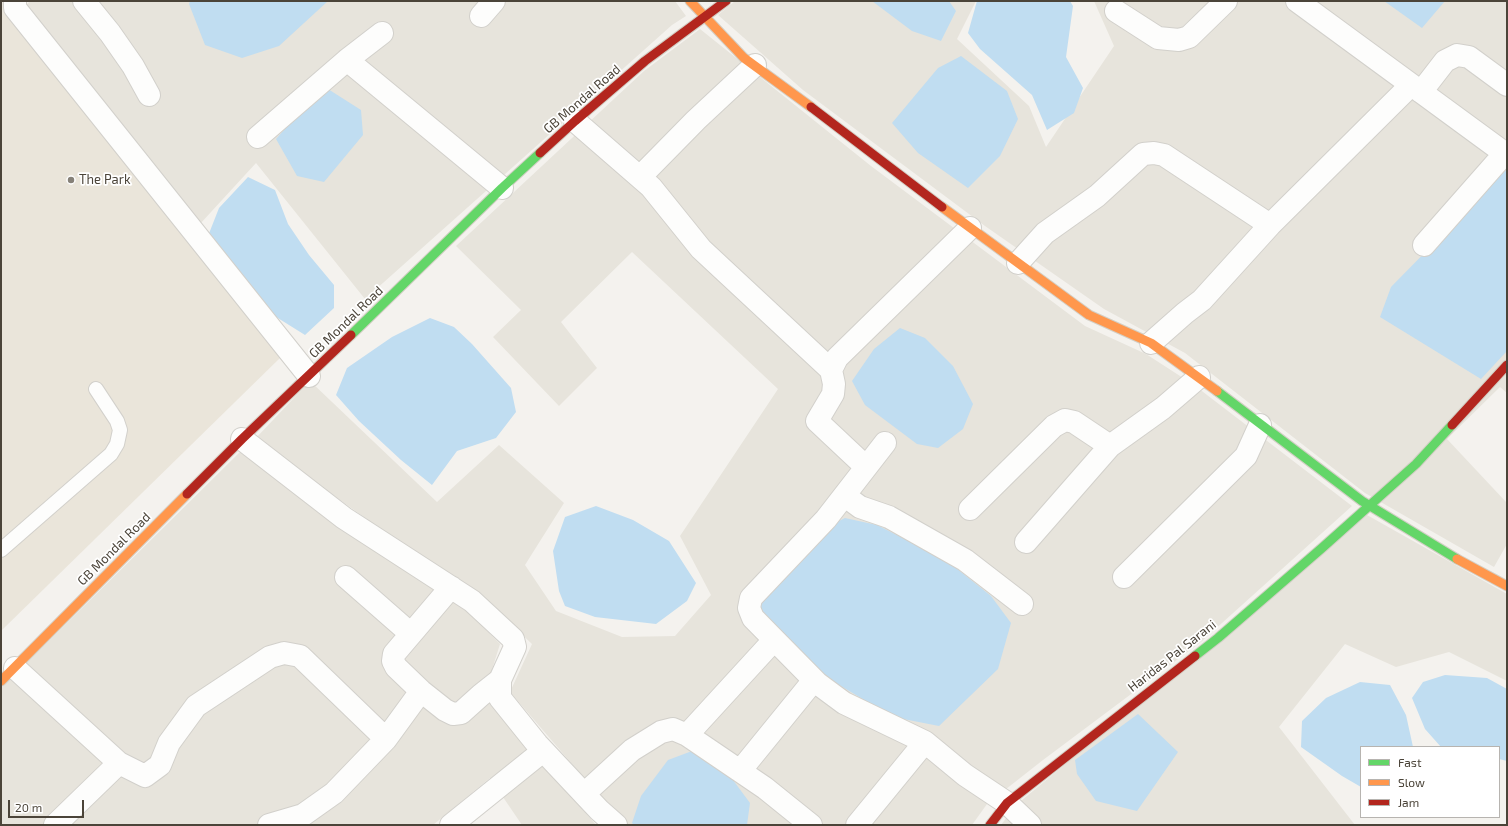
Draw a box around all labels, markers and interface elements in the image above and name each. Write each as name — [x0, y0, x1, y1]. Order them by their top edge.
street label: GB Mondal Road — [540, 61, 624, 137]
place label: The Park — [79, 172, 131, 188]
marker: The Park — [66, 175, 76, 185]
street label: GB Mondal Road — [306, 283, 386, 361]
street label: GB Mondal Road — [74, 509, 154, 589]
street label: Haridas Pal Sarani — [1125, 617, 1219, 695]
legend — [1360, 746, 1500, 818]
text: Fast — [1398, 755, 1421, 769]
text: Slow — [1398, 775, 1425, 789]
scale bar — [10, 792, 86, 818]
text: Jam — [1398, 795, 1419, 809]
text: 20 m — [15, 800, 42, 814]

